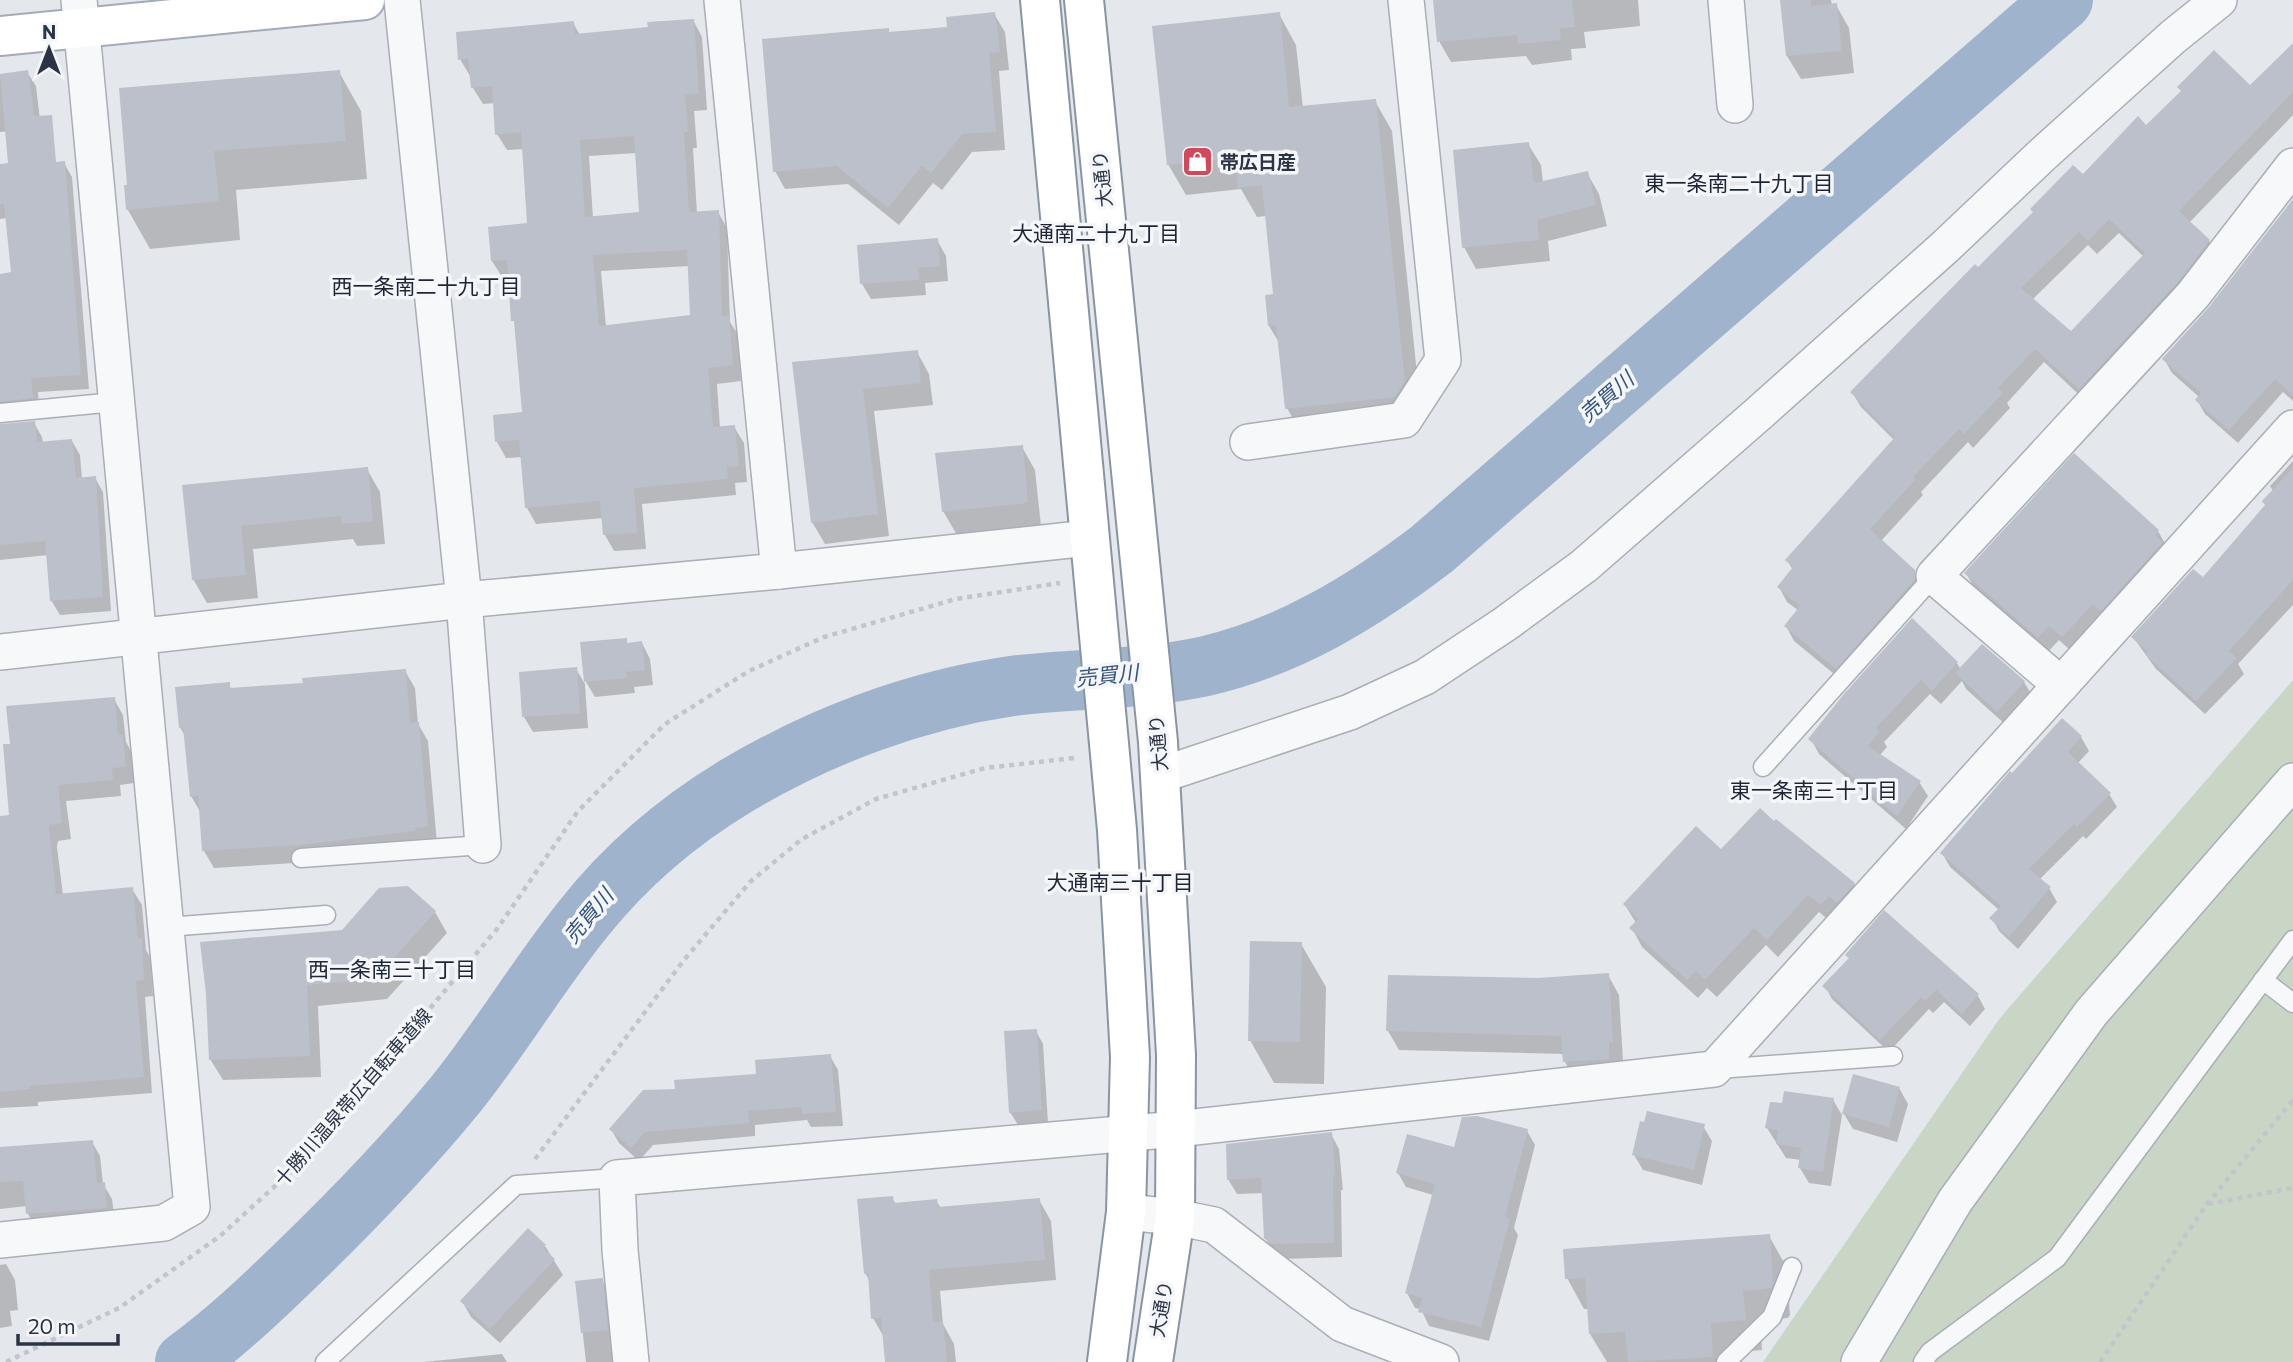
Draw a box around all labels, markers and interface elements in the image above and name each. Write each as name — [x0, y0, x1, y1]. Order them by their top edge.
north arrow — [14, 14, 84, 84]
text: N — [42, 20, 56, 43]
shop icon: 帯広日産 — [1180, 145, 1214, 179]
street label: 大通り — [1087, 149, 1116, 209]
place label: 帯広日産 — [1220, 150, 1296, 173]
district label: 東一条南二十九丁目 — [1645, 170, 1834, 195]
district label: 大通南二十九丁目 — [1012, 220, 1180, 245]
district label: 西一条南二十九丁目 — [332, 273, 521, 298]
water label: 売買川 — [1574, 364, 1639, 426]
water label: 売買川 — [1074, 659, 1141, 690]
street label: 大通り — [1144, 714, 1171, 772]
district label: 東一条南三十丁目 — [1730, 777, 1898, 802]
district label: 大通南三十丁目 — [1047, 869, 1194, 894]
water label: 売買川 — [558, 881, 619, 947]
district label: 西一条南三十丁目 — [308, 956, 476, 981]
street label: 十勝川温泉帯広自転車道線 — [269, 1003, 436, 1190]
street label: 大通り — [1145, 1279, 1176, 1339]
scale bar — [18, 1302, 117, 1346]
text: 20 m — [28, 1313, 76, 1338]

